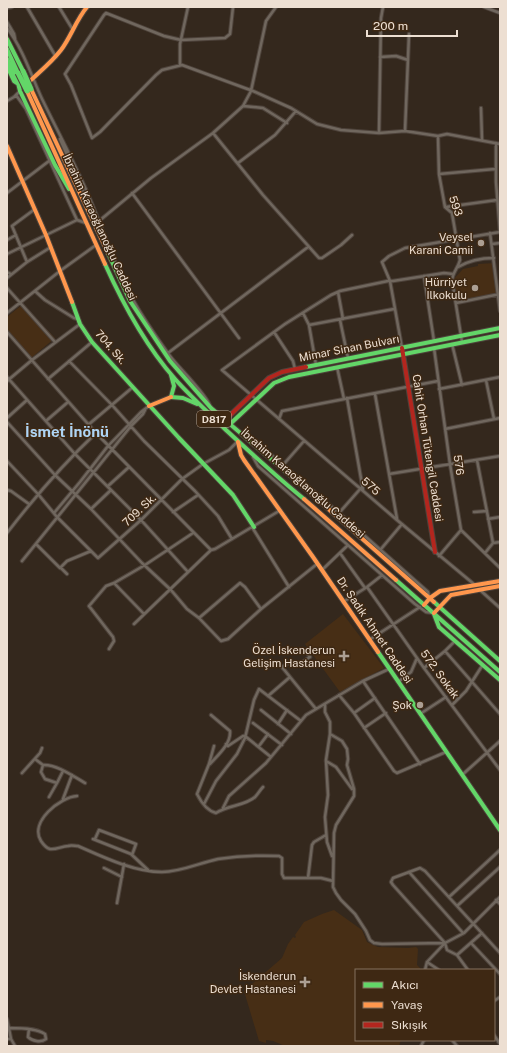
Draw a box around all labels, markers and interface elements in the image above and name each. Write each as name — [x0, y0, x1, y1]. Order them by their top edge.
scale bar — [367, 12, 457, 38]
text: 200 m — [373, 19, 408, 33]
street label: İbrahim Karaoğlanoğlu Caddesi — [61, 152, 140, 302]
street label: 593 — [447, 194, 465, 218]
place label: Veysel Karani Camii — [409, 231, 473, 256]
marker: Veysel Karani Camii — [476, 238, 486, 248]
place label: Hürriyet İlkokulu — [425, 276, 467, 301]
marker: Hürriyet İlkokulu — [470, 283, 480, 293]
street label: 704. Sk. — [93, 328, 129, 366]
street label: Mimar Sinan Bulvarı — [298, 332, 400, 364]
street label: Cahit Orhan Tütengil Caddesi — [410, 373, 446, 523]
road number: D817 — [197, 411, 231, 427]
district label: İsmet İnönü — [25, 423, 109, 440]
street label: İbrahim Karaoğlanoğlu Caddesi — [239, 425, 368, 540]
street label: 576 — [451, 454, 467, 476]
street label: 575 — [359, 475, 383, 497]
street label: 709. Sk. — [120, 492, 158, 528]
street label: Dr. Sadık Ahmet Caddesi — [335, 575, 415, 685]
place label: Özel İskenderun Gelişim Hastanesi — [243, 643, 335, 670]
street label: 572. Sokak — [418, 647, 462, 701]
marker: Özel İskenderun Gelişim Hastanesi — [338, 650, 350, 662]
place label: Şok — [392, 699, 412, 712]
marker: Şok — [415, 700, 425, 710]
place label: İskenderun Devlet Hastanesi — [210, 969, 296, 995]
legend — [355, 969, 495, 1041]
marker: İskenderun Devlet Hastanesi — [299, 976, 311, 988]
text: Akıcı — [391, 978, 419, 992]
text: Yavaş — [391, 998, 423, 1012]
text: Sıkışık — [391, 1018, 428, 1032]

